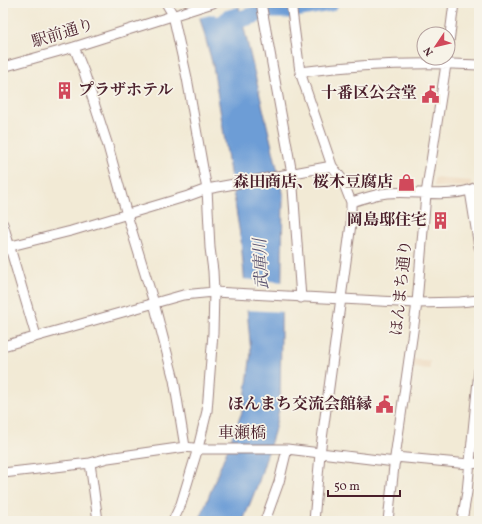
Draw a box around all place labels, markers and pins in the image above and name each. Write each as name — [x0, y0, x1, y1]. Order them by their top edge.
place label: プラザホテル — [78, 80, 173, 102]
building icon: プラザホテル — [55, 81, 75, 101]
place label: 十番区公会堂 — [321, 83, 417, 105]
public building icon: 十番区公会堂 — [420, 84, 440, 104]
place label: 森田商店、桜木豆腐店 — [233, 172, 393, 194]
shop icon: 森田商店、桜木豆腐店 — [396, 173, 416, 193]
place label: 岡島邸住宅 — [347, 210, 427, 232]
building icon: 岡島邸住宅 — [430, 211, 450, 231]
place label: ほんまち交流会館縁 — [228, 394, 372, 416]
public building icon: ほんまち交流会館縁 — [375, 395, 395, 415]

